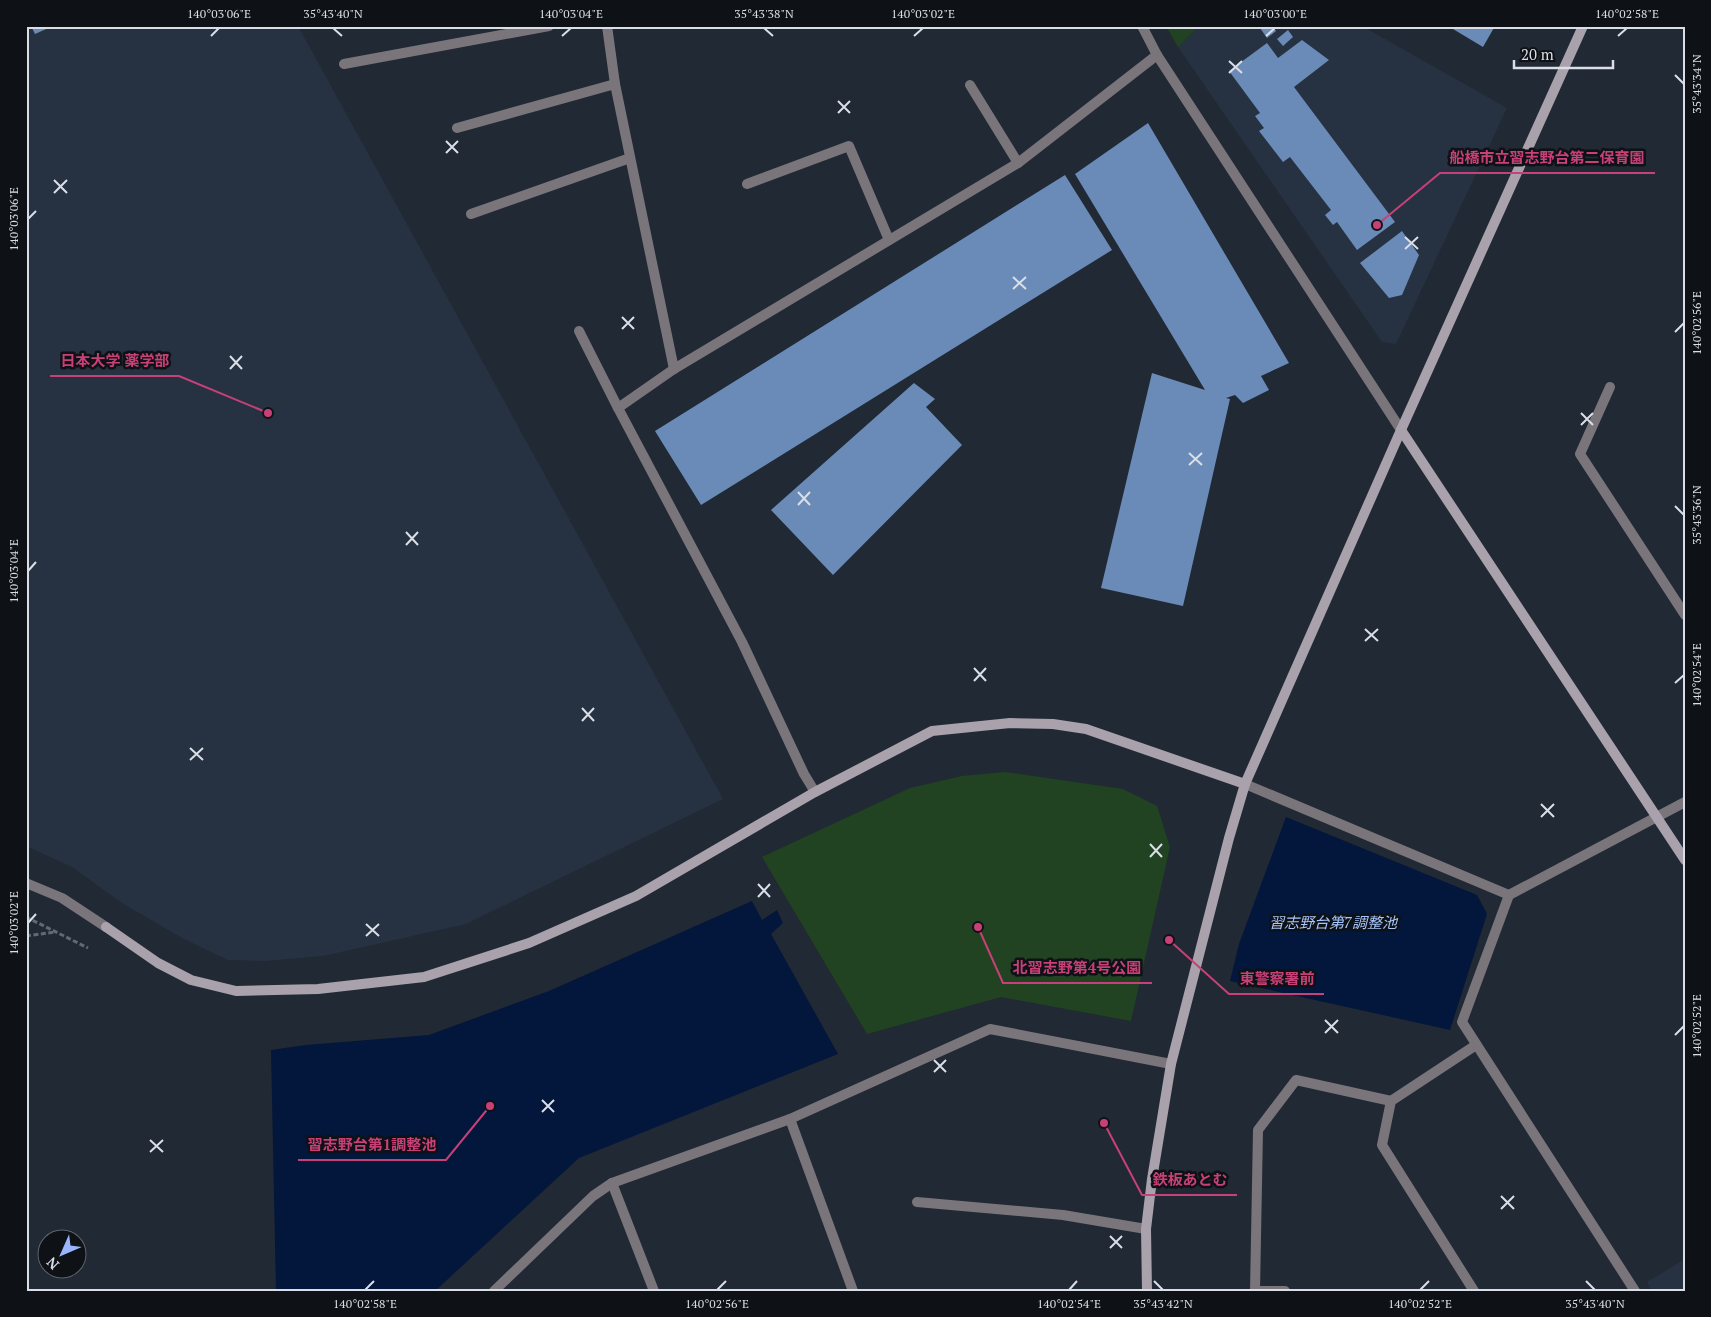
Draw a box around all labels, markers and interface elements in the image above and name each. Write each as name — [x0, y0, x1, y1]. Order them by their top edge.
text: 140°03'06"E — [187, 6, 251, 21]
text: 35°43'40"N — [303, 6, 363, 21]
text: 140°03'04"E — [539, 6, 603, 21]
text: 35°43'38"N — [734, 6, 794, 21]
text: 140°03'02"E — [891, 6, 955, 21]
text: 140°03'00"E — [1243, 6, 1307, 21]
text: 140°02'58"E — [1595, 6, 1659, 21]
scale bar — [1514, 38, 1612, 70]
text: 20 m — [1521, 44, 1554, 64]
text: 35°43'34"N — [1689, 54, 1704, 114]
callout: 船橋市立習志野台第二保育園 — [1440, 143, 1655, 173]
text: 船橋市立習志野台第二保育園 — [1449, 147, 1645, 167]
text: 140°03'06"E — [6, 187, 21, 251]
text: 140°02'56"E — [1689, 291, 1704, 355]
callout: 日本大学 薬学部 — [50, 346, 179, 376]
text: 日本大学 薬学部 — [60, 350, 170, 370]
text: 35°43'36"N — [1689, 485, 1704, 545]
text: 140°03'04"E — [6, 539, 21, 603]
text: 140°02'54"E — [1689, 643, 1704, 707]
text: 140°03'02"E — [6, 891, 21, 955]
water label: 習志野台第7調整池 — [1269, 912, 1399, 932]
callout: 北習志野第4号公園 — [1003, 953, 1152, 983]
text: 北習志野第4号公園 — [1013, 957, 1141, 977]
callout: 東警察署前 — [1229, 964, 1324, 994]
text: 東警察署前 — [1239, 968, 1315, 988]
text: 140°02'52"E — [1689, 994, 1704, 1058]
callout: 習志野台第1調整池 — [298, 1130, 446, 1160]
text: 習志野台第1調整池 — [308, 1134, 436, 1154]
callout: 鉄板あとむ — [1142, 1165, 1237, 1195]
text: 鉄板あとむ — [1152, 1169, 1228, 1189]
north arrow — [38, 1230, 88, 1280]
text: N — [42, 1253, 63, 1274]
text: 140°02'58"E — [333, 1296, 397, 1311]
text: 140°02'56"E — [685, 1296, 749, 1311]
text: 140°02'54"E — [1037, 1296, 1101, 1311]
text: 35°43'42"N — [1133, 1296, 1193, 1311]
text: 140°02'52"E — [1388, 1296, 1452, 1311]
text: 35°43'40"N — [1565, 1296, 1625, 1311]

